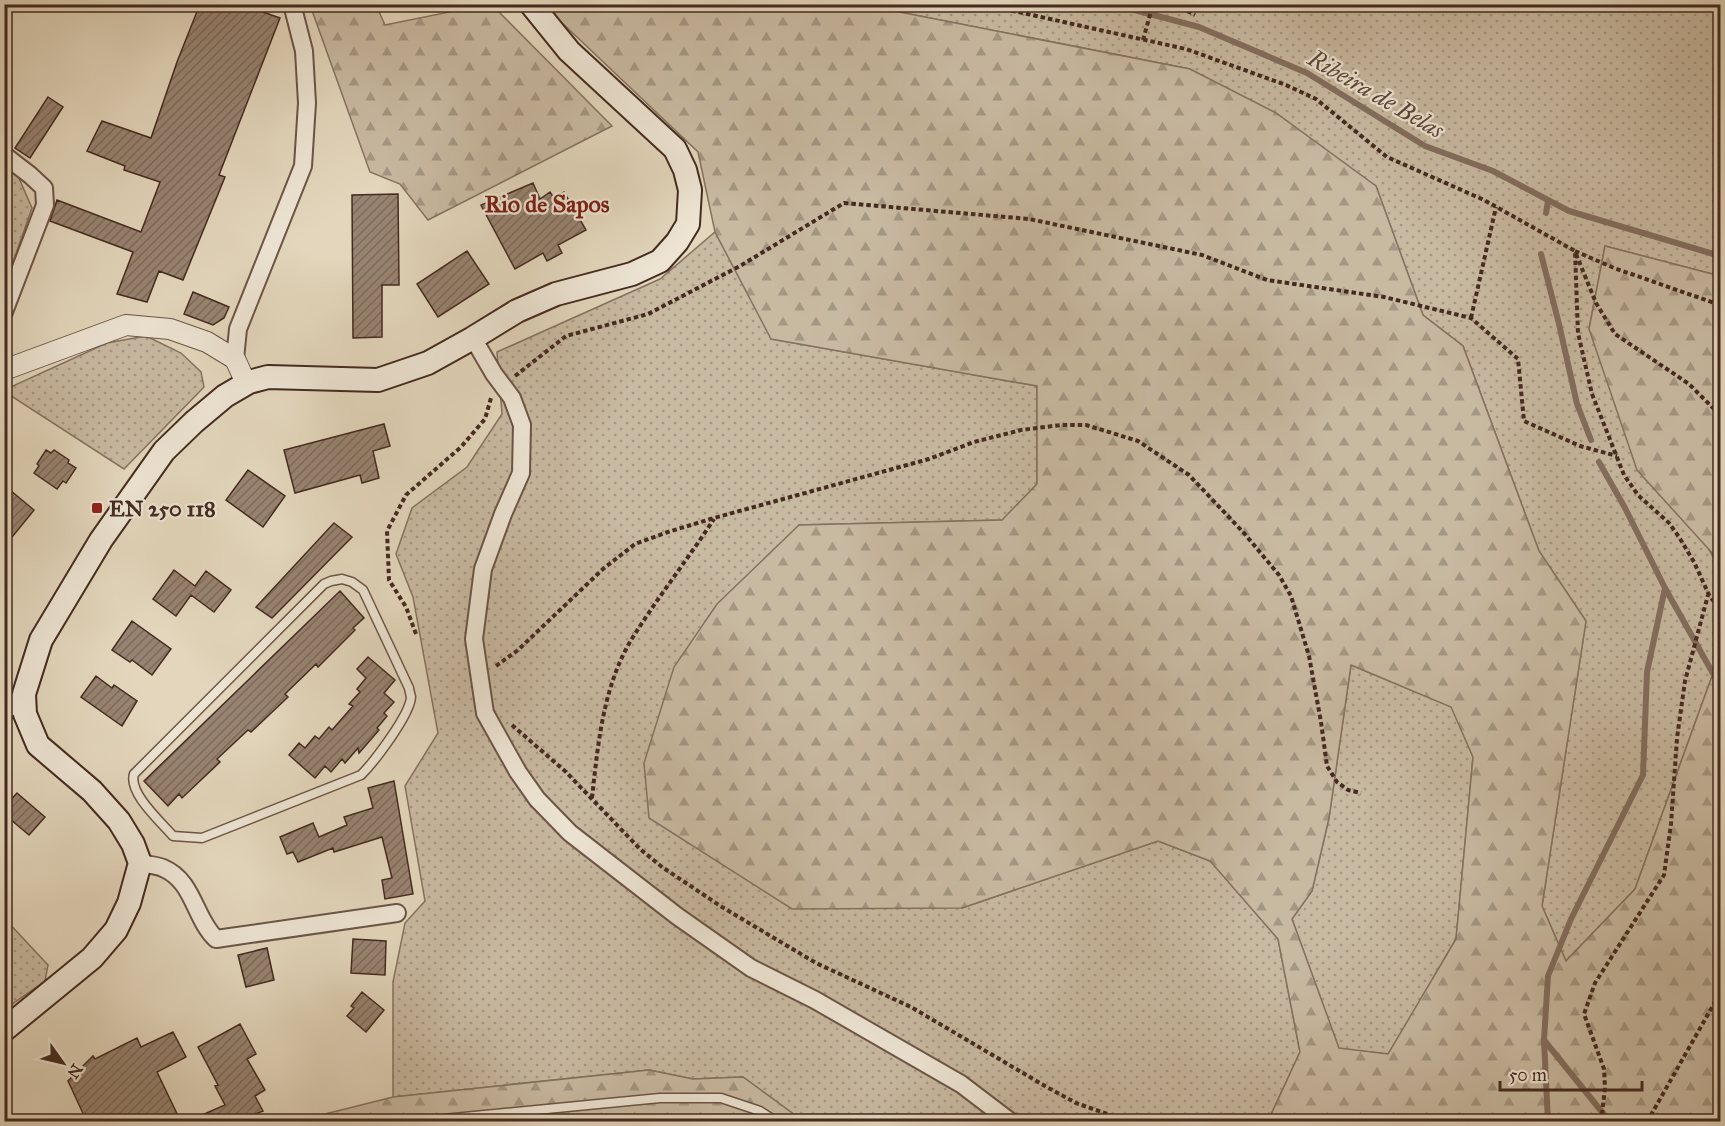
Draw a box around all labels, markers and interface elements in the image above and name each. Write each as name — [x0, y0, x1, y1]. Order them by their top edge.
water label: Ribeira de Belas — [1302, 42, 1450, 146]
district label: Rio de Sapos — [484, 189, 610, 219]
place label: EN 250 118 — [109, 495, 216, 522]
marker: EN 250 118 — [90, 501, 104, 515]
north arrow — [33, 1033, 93, 1093]
scale bar — [1500, 1054, 1642, 1092]
text: N — [63, 1060, 87, 1082]
text: 50 m — [1509, 1064, 1547, 1086]

